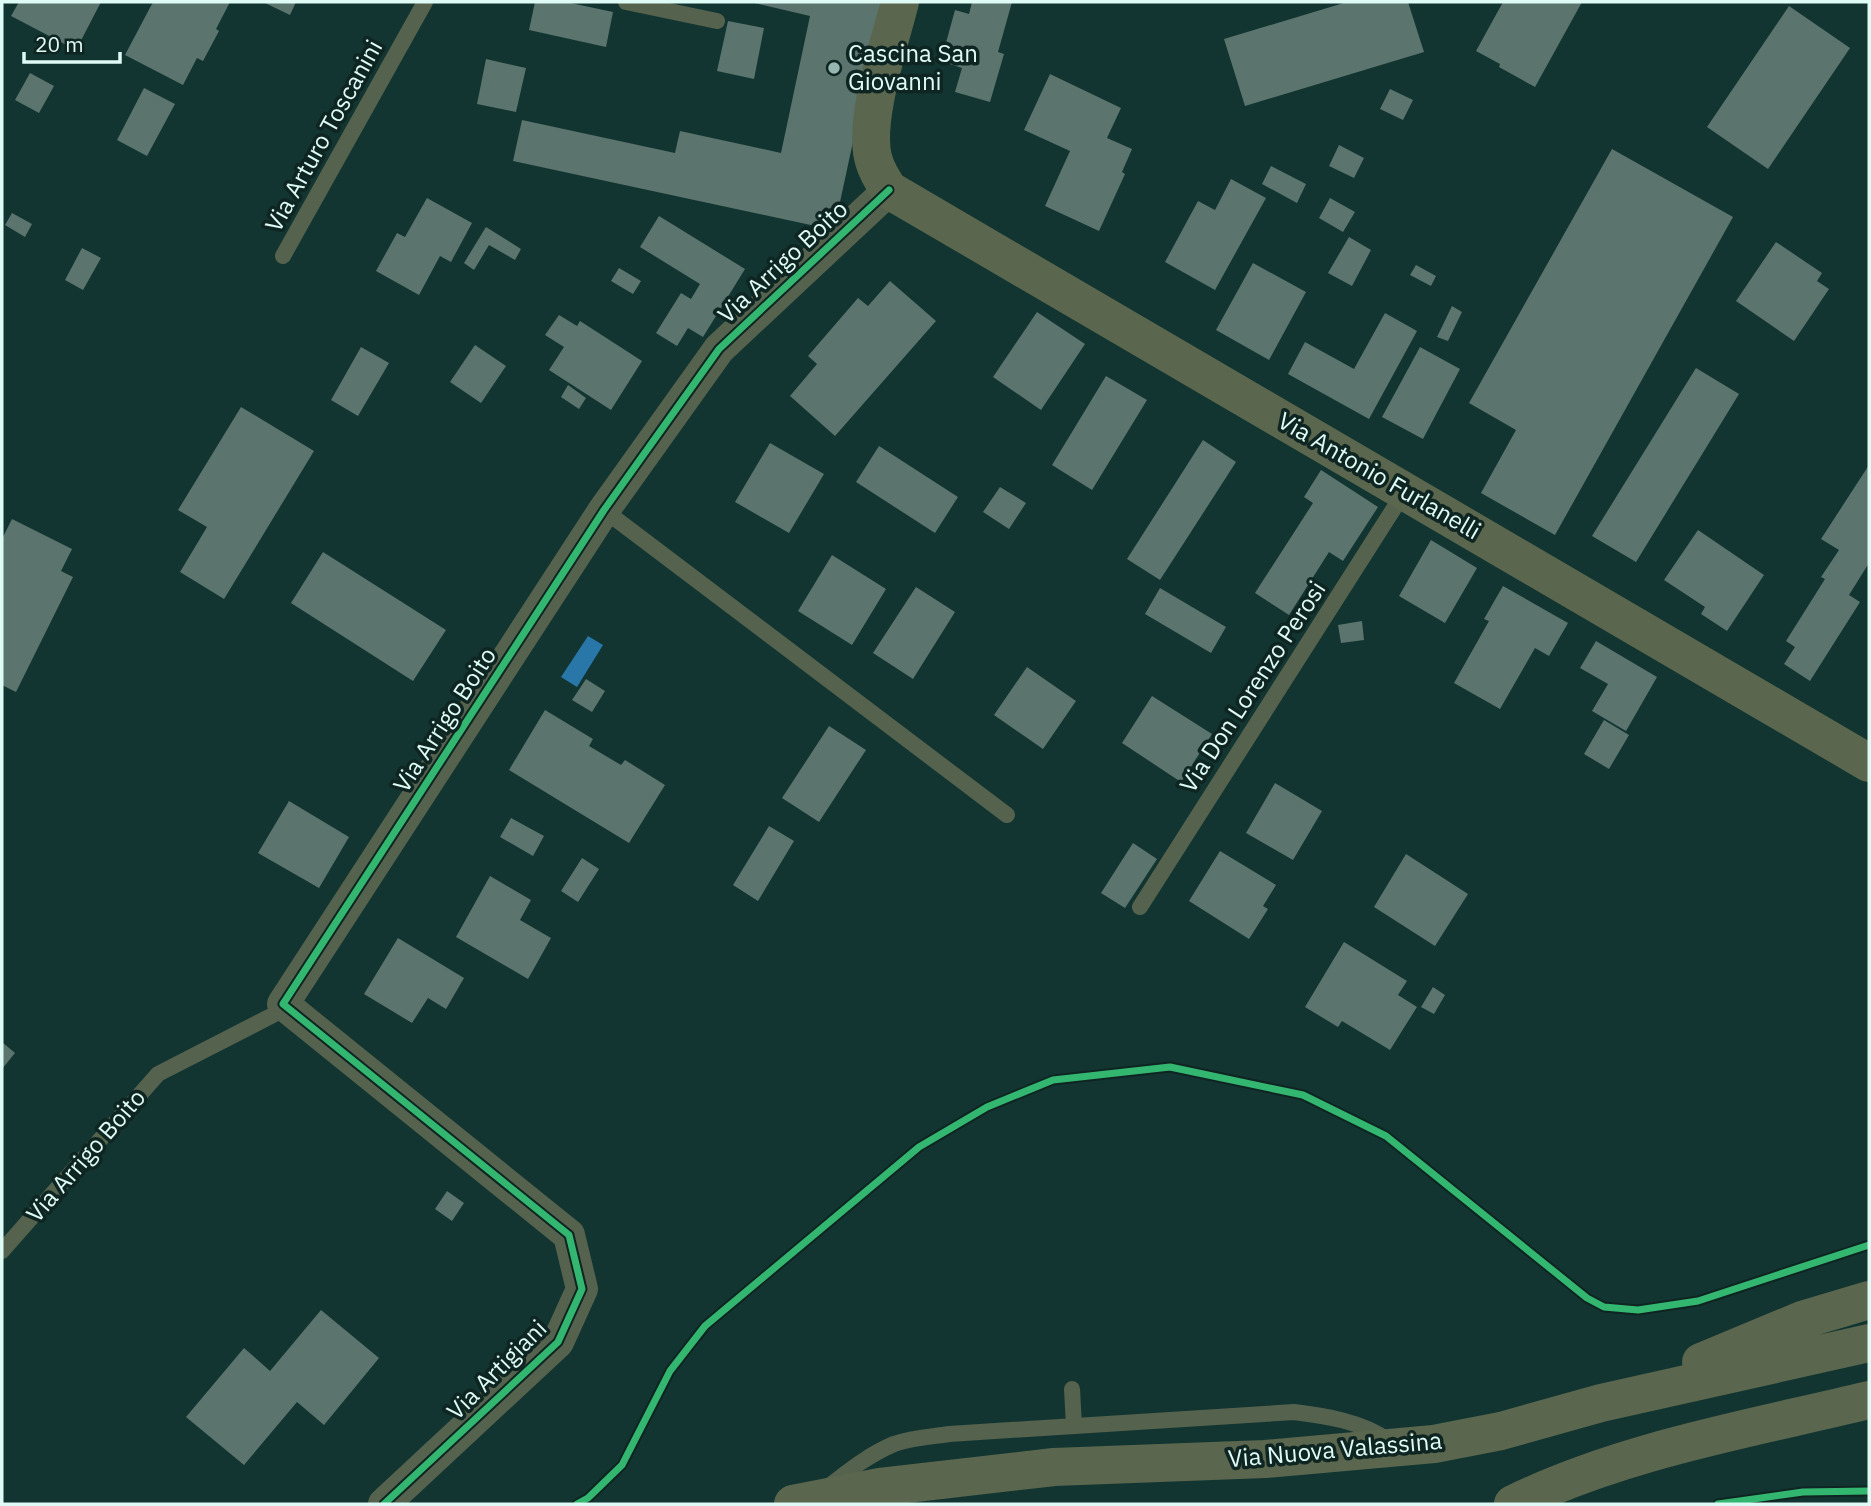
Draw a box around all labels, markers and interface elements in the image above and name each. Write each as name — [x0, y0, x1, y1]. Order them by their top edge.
scale bar — [24, 21, 121, 65]
text: 20 m — [35, 30, 84, 58]
street label: Via Arturo Toscanini — [257, 34, 389, 237]
place label: Cascina San Giovanni — [848, 37, 978, 97]
marker: Cascina San Giovanni — [826, 60, 842, 76]
street label: Via Arrigo Boito — [710, 193, 854, 330]
street label: Via Antonio Furlanelli — [1272, 404, 1487, 546]
street label: Via Don Lorenzo Perosi — [1172, 575, 1332, 798]
street label: Via Arrigo Boito — [385, 641, 503, 798]
street label: Via Arrigo Boito — [19, 1082, 152, 1229]
street label: Via Artigiani — [439, 1312, 553, 1426]
street label: Via Nuova Valassina — [1227, 1424, 1443, 1474]

